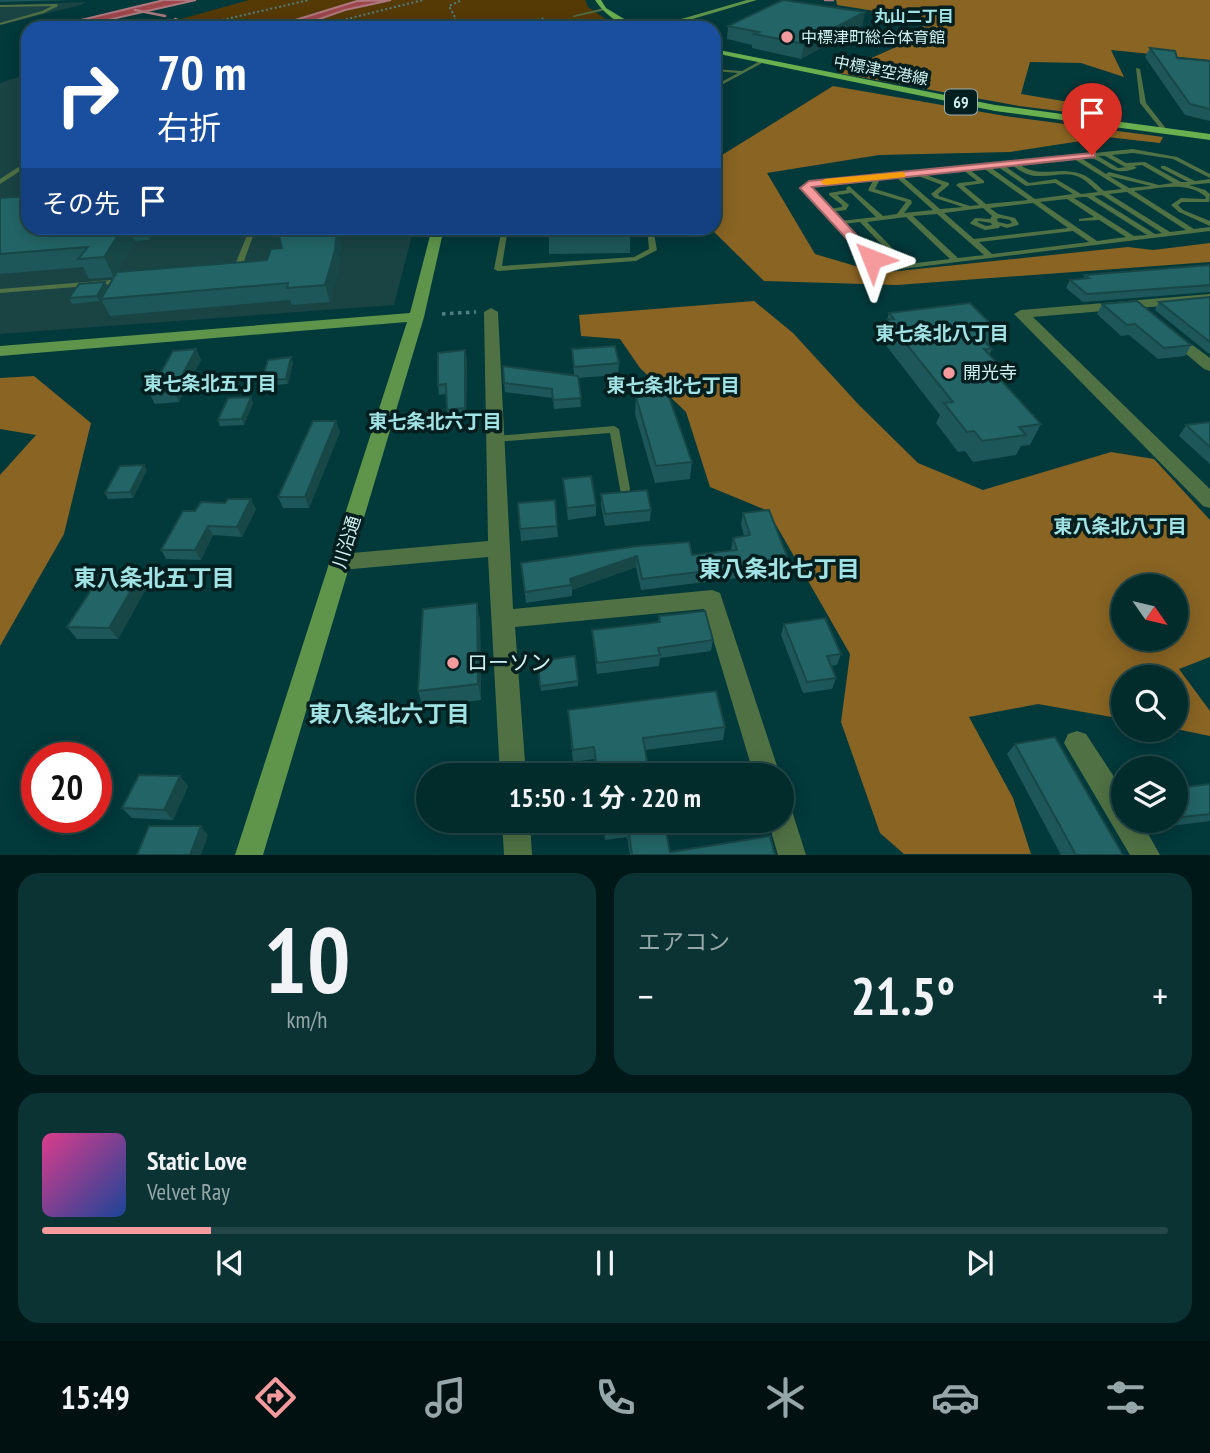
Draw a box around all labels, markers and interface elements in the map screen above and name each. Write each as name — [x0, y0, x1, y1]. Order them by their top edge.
district label: 丸山二丁目 — [874, 6, 954, 26]
place label: 中標津町総合体育館 — [801, 27, 945, 47]
marker: 中標津町総合体育館 — [779, 29, 795, 45]
text: 70 m — [157, 40, 246, 104]
icon: right — [42, 49, 133, 140]
street label: 中標津空港線 — [832, 51, 930, 89]
pin — [1062, 83, 1122, 155]
road number: 69 — [945, 90, 977, 114]
icon: arrive — [1073, 94, 1111, 132]
text: 右折 — [157, 106, 221, 148]
icon: arrive — [134, 182, 172, 220]
text: その先 — [42, 187, 120, 220]
position arrow — [835, 222, 909, 296]
district label: 東七条北八丁目 — [875, 321, 1009, 345]
place label: 開光寺 — [963, 361, 1017, 384]
marker: 開光寺 — [941, 365, 957, 381]
district label: 東七条北五丁目 — [143, 371, 277, 395]
district label: 東七条北七丁目 — [606, 373, 740, 397]
district label: 東七条北六丁目 — [368, 409, 502, 433]
street label: 川沿通 — [328, 513, 365, 571]
district label: 東八条北八丁目 — [1053, 514, 1187, 538]
district label: 東八条北七丁目 — [699, 554, 860, 583]
district label: 東八条北五丁目 — [74, 563, 235, 592]
north arrow — [1111, 574, 1188, 651]
map controls — [1111, 574, 1188, 833]
place label: ローソン — [467, 649, 551, 676]
marker: ローソン — [445, 655, 461, 671]
button: search — [1111, 665, 1188, 742]
district label: 東八条北六丁目 — [309, 699, 470, 728]
speed limit sign: 20 — [21, 742, 112, 833]
button: layers — [1111, 756, 1188, 833]
text: 15:50 · 1 分 · 220 m — [509, 781, 701, 814]
text: 10 — [264, 900, 351, 1018]
text: エアコン — [638, 927, 730, 956]
text: 21.5° — [851, 962, 955, 1029]
text: − — [638, 971, 654, 1020]
text: + — [1152, 971, 1168, 1020]
text: km/h — [287, 1005, 327, 1034]
text: Static Love — [147, 1144, 247, 1177]
text: Velvet Ray — [147, 1177, 230, 1206]
icon: previous — [211, 1244, 249, 1282]
icon: pause — [586, 1244, 624, 1282]
icon: next — [961, 1244, 999, 1282]
icon: directions — [251, 1373, 300, 1422]
icon: music — [421, 1373, 470, 1422]
icon: phone — [591, 1373, 640, 1422]
icon: climate — [761, 1373, 810, 1422]
icon: car — [931, 1373, 980, 1422]
icon: filters — [1101, 1373, 1150, 1422]
text: 15:49 — [60, 1376, 130, 1418]

